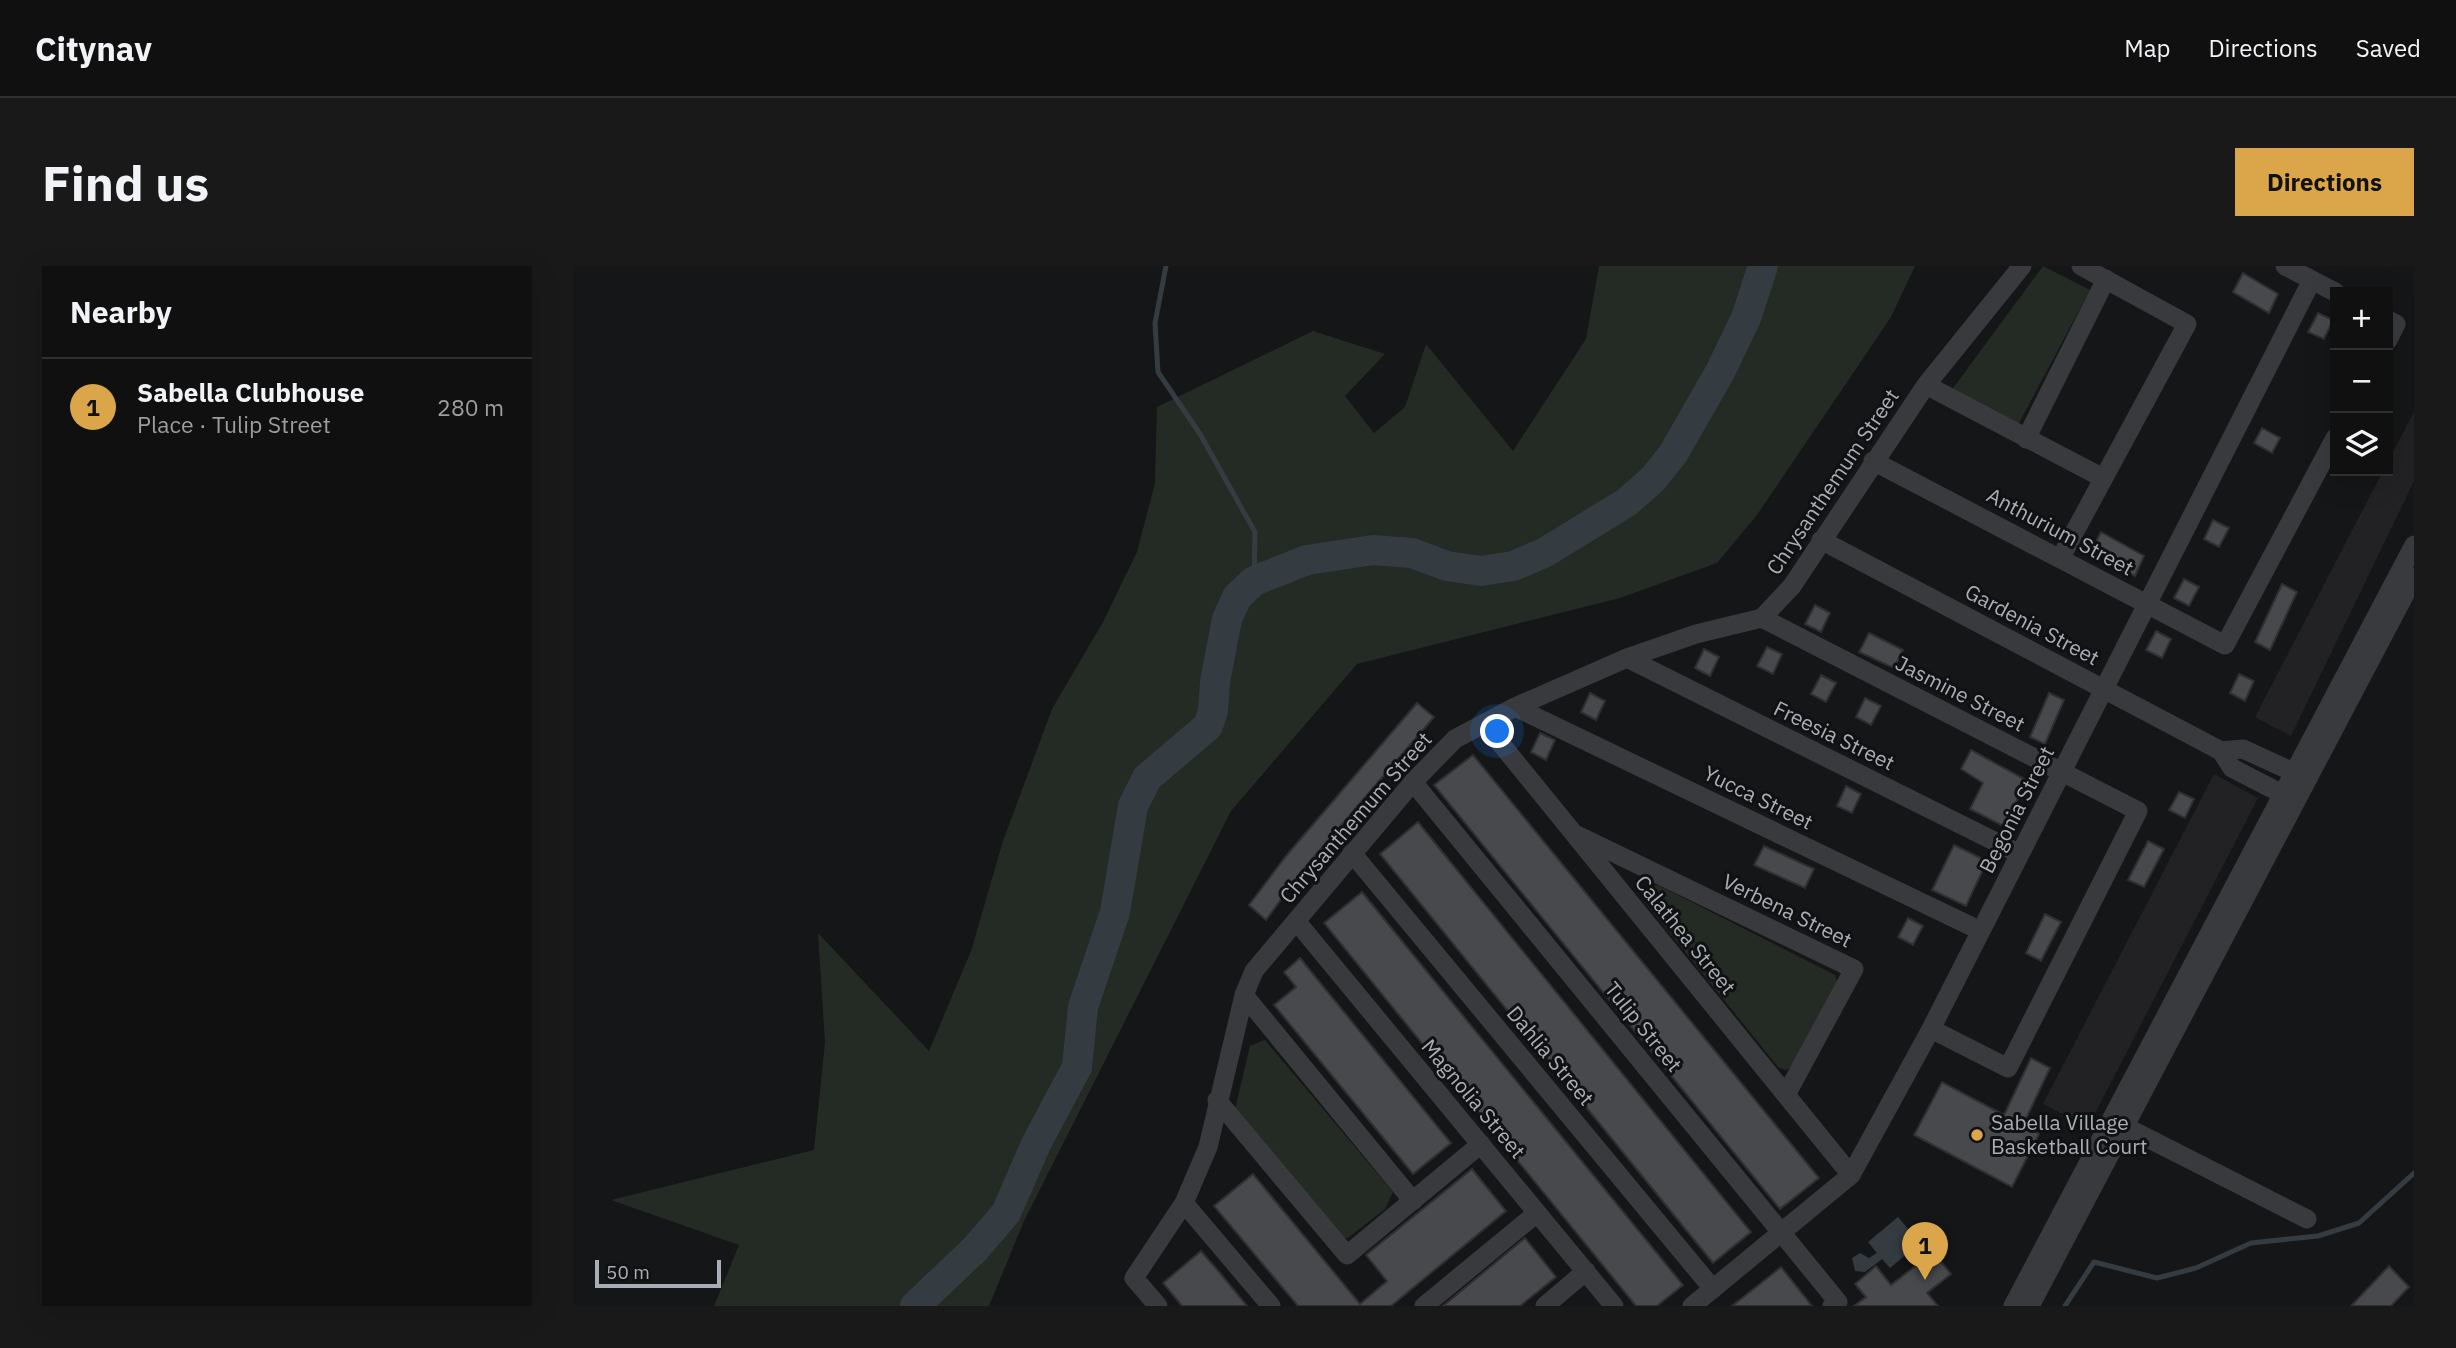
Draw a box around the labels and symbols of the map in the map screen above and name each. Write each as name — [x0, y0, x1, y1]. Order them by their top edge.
street label: Chrysanthemum Street — [1759, 383, 1905, 580]
street label: Anthurium Street — [1982, 481, 2139, 582]
street label: Gardenia Street — [1961, 577, 2104, 671]
street label: Jasmine Street — [1891, 648, 2030, 738]
street label: Freesia Street — [1769, 694, 1900, 776]
your location — [1480, 714, 1514, 748]
street label: Chrysanthemum Street — [1273, 726, 1438, 909]
street label: Begonia Street — [1972, 741, 2060, 878]
street label: Yucca Street — [1699, 759, 1818, 836]
street label: Verbena Street — [1718, 867, 1857, 954]
street label: Calathea Street — [1629, 869, 1743, 1000]
street label: Tulip Street — [1599, 975, 1689, 1077]
street label: Dahlia Street — [1501, 1000, 1601, 1111]
street label: Magnolia Street — [1416, 1033, 1532, 1164]
place label: Sabella Village Basketball Court — [1991, 1108, 2147, 1160]
marker: Sabella Village Basketball Court — [1969, 1127, 1985, 1143]
pin: 1 — [1902, 1222, 1948, 1280]
scale bar — [595, 1257, 721, 1289]

